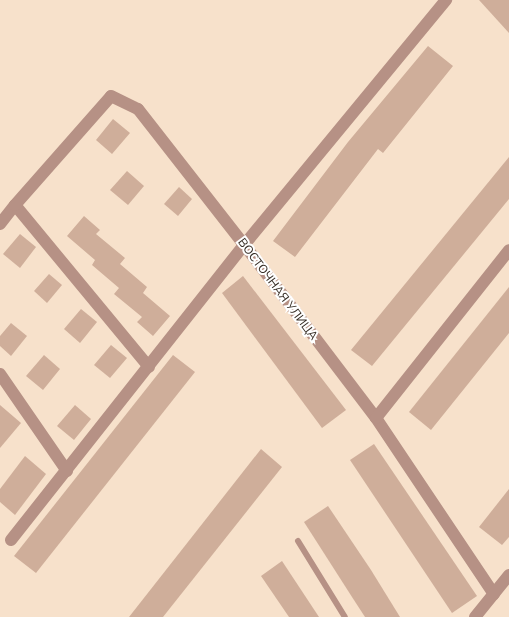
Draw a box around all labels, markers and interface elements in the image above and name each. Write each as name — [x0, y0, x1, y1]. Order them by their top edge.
street label: ВОСТОЧНАЯ УЛИЦА — [235, 235, 321, 343]

